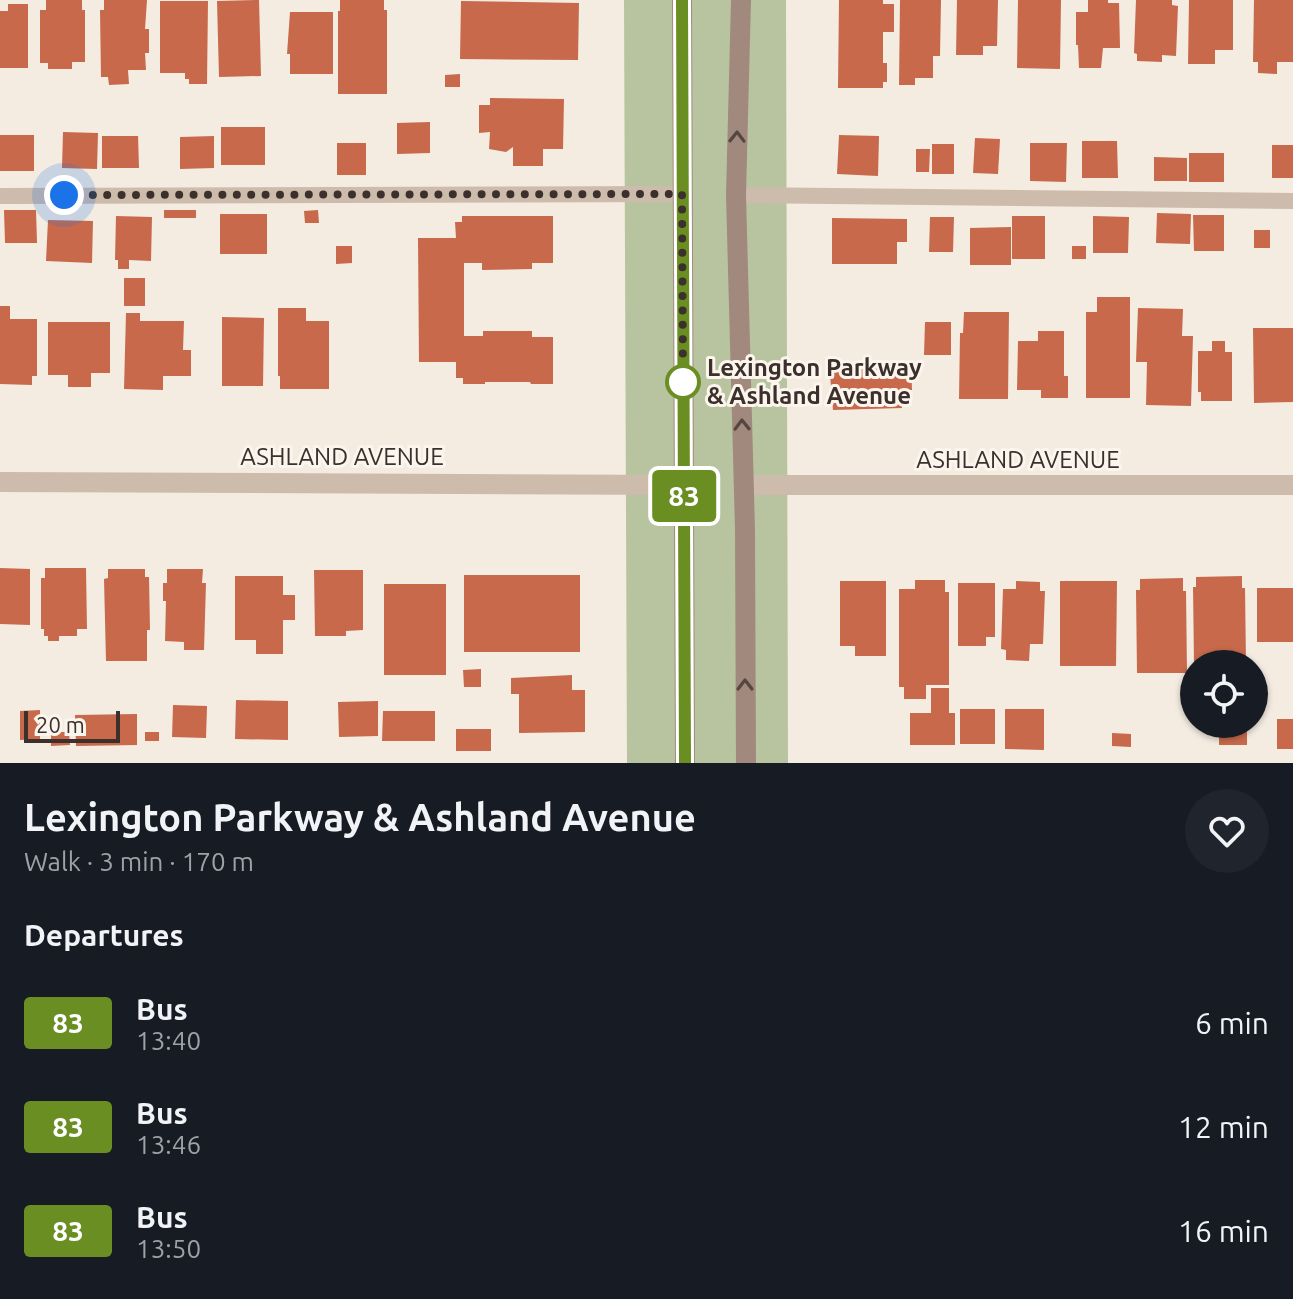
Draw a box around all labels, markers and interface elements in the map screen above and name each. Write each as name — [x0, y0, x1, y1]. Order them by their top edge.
one-way arrow — [729, 130, 746, 143]
your location — [44, 175, 84, 215]
place label: Lexington Parkway & Ashland Avenue — [707, 354, 922, 409]
marker: Lexington Parkway & Ashland Avenue — [666, 365, 700, 399]
one-way arrow — [733, 418, 750, 431]
street label: ASHLAND AVENUE — [240, 443, 444, 470]
street label: ASHLAND AVENUE — [916, 446, 1120, 473]
line badge: 83 — [648, 470, 720, 522]
text: 83 — [668, 480, 700, 511]
map controls — [1180, 650, 1268, 738]
button: locate — [1180, 650, 1268, 738]
one-way arrow — [736, 678, 754, 691]
scale bar — [24, 707, 120, 743]
text: 20 m — [36, 712, 85, 737]
button: heart — [1185, 789, 1269, 873]
text: Lexington Parkway & Ashland Avenue — [24, 796, 696, 838]
text: Walk · 3 min · 170 m — [24, 847, 254, 876]
text: Departures — [24, 918, 184, 952]
text: Bus — [136, 992, 188, 1026]
text: 6 min — [1195, 1006, 1269, 1040]
text: 83 — [52, 1007, 84, 1038]
text: 13:40 — [136, 1026, 201, 1055]
text: Bus — [136, 1096, 188, 1130]
text: 12 min — [1178, 1110, 1269, 1144]
text: 83 — [52, 1111, 84, 1142]
text: 13:46 — [136, 1130, 201, 1159]
text: Bus — [136, 1200, 188, 1234]
text: 16 min — [1178, 1214, 1269, 1248]
text: 83 — [52, 1215, 84, 1246]
text: 13:50 — [136, 1234, 201, 1263]

